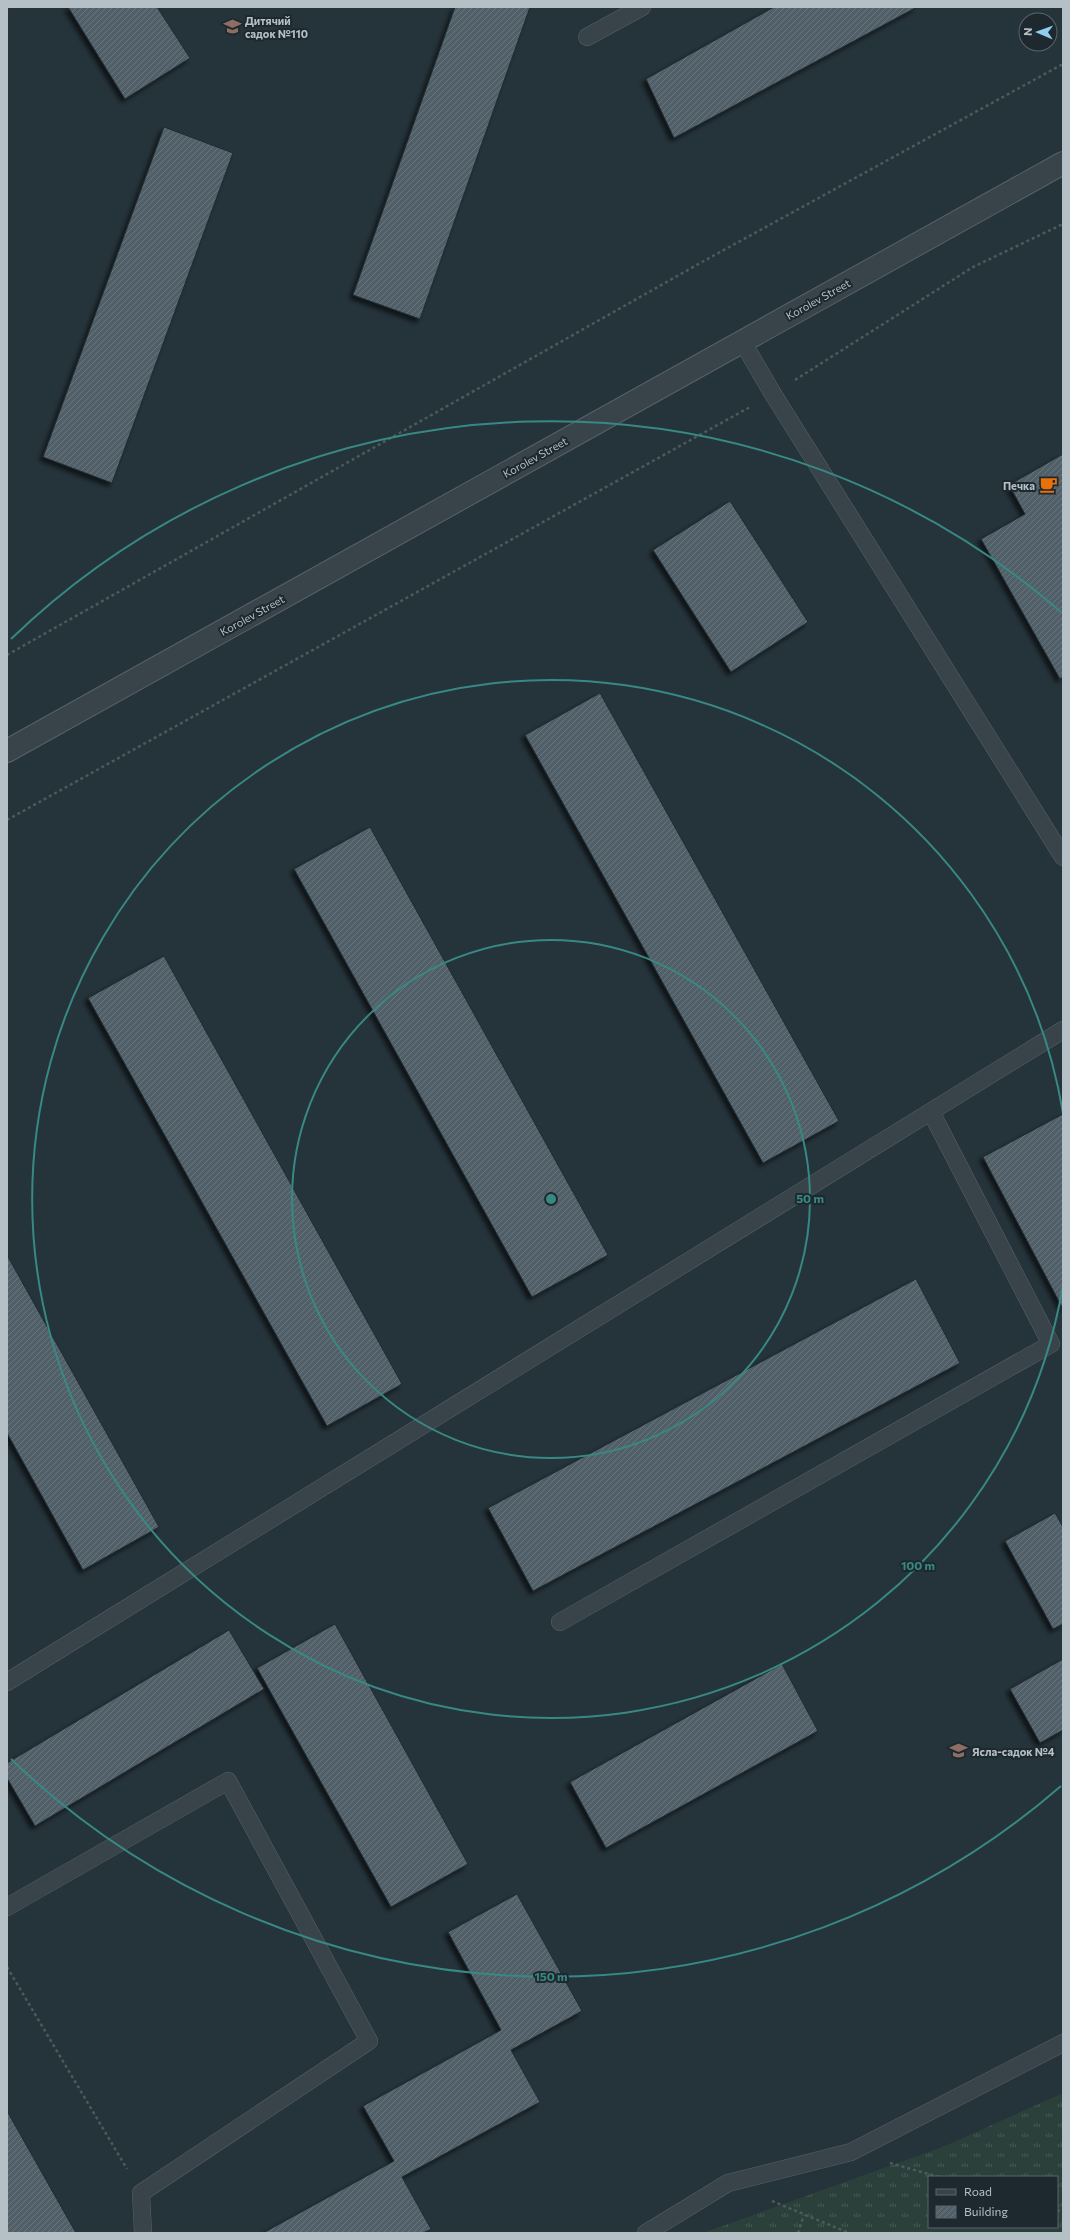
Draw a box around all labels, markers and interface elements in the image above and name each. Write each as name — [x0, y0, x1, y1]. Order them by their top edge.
north arrow — [1018, 12, 1058, 52]
place label: Дитячий садок №110 — [245, 14, 308, 40]
school or university icon: Дитячий садок №110 — [222, 16, 242, 36]
text: N — [1021, 27, 1034, 36]
street label: Korolev Street — [784, 276, 853, 322]
street label: Korolev Street — [501, 434, 570, 480]
cafe icon: Печка — [1038, 475, 1058, 495]
place label: Печка — [1003, 479, 1035, 492]
street label: Korolev Street — [218, 592, 287, 638]
text: 50 m — [796, 1191, 824, 1205]
centre of rings — [544, 1192, 558, 1206]
text: 100 m — [901, 1558, 935, 1572]
school or university icon: Ясла-садок №4 — [949, 1741, 969, 1761]
place label: Ясла-садок №4 — [972, 1745, 1055, 1758]
text: 150 m — [534, 1969, 568, 1983]
legend — [928, 2176, 1058, 2228]
text: Road — [964, 2184, 992, 2198]
text: Building — [964, 2204, 1008, 2218]

